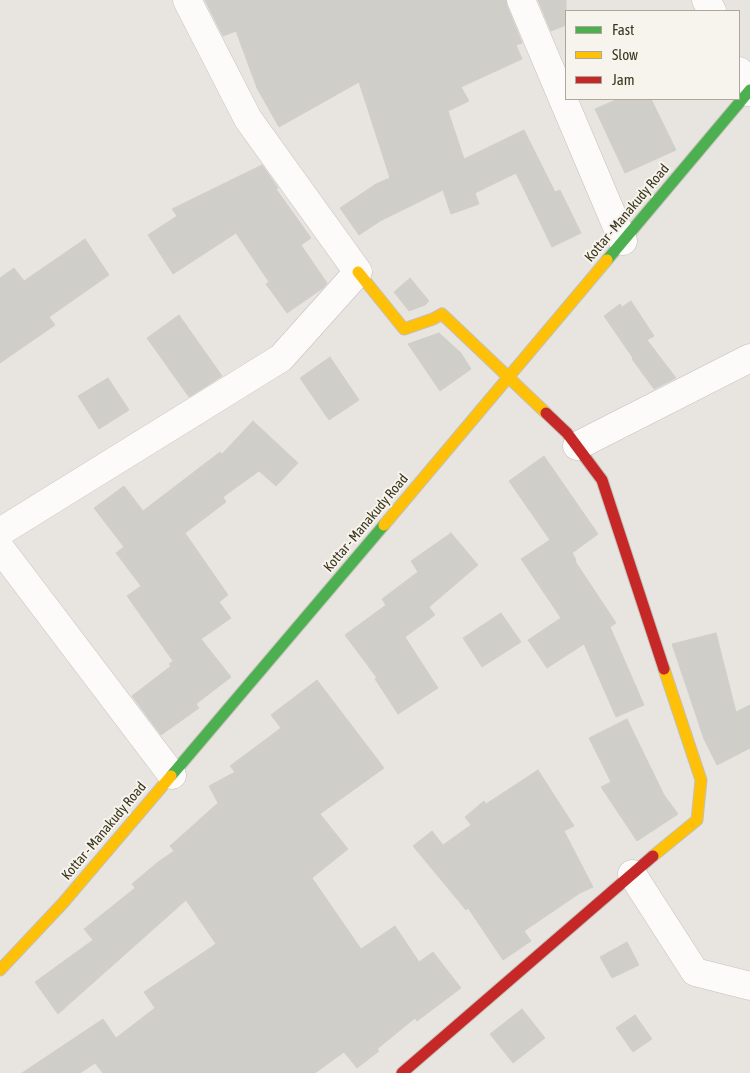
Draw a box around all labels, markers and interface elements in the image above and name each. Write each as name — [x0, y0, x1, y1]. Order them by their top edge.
legend — [565, 10, 740, 100]
text: Fast — [612, 21, 634, 38]
text: Slow — [612, 46, 638, 63]
text: Jam — [612, 71, 635, 88]
street label: Kottar - Manakudy Road — [581, 161, 673, 265]
street label: Kottar - Manakudy Road — [320, 471, 412, 575]
street label: Kottar - Manakudy Road — [58, 779, 150, 883]

